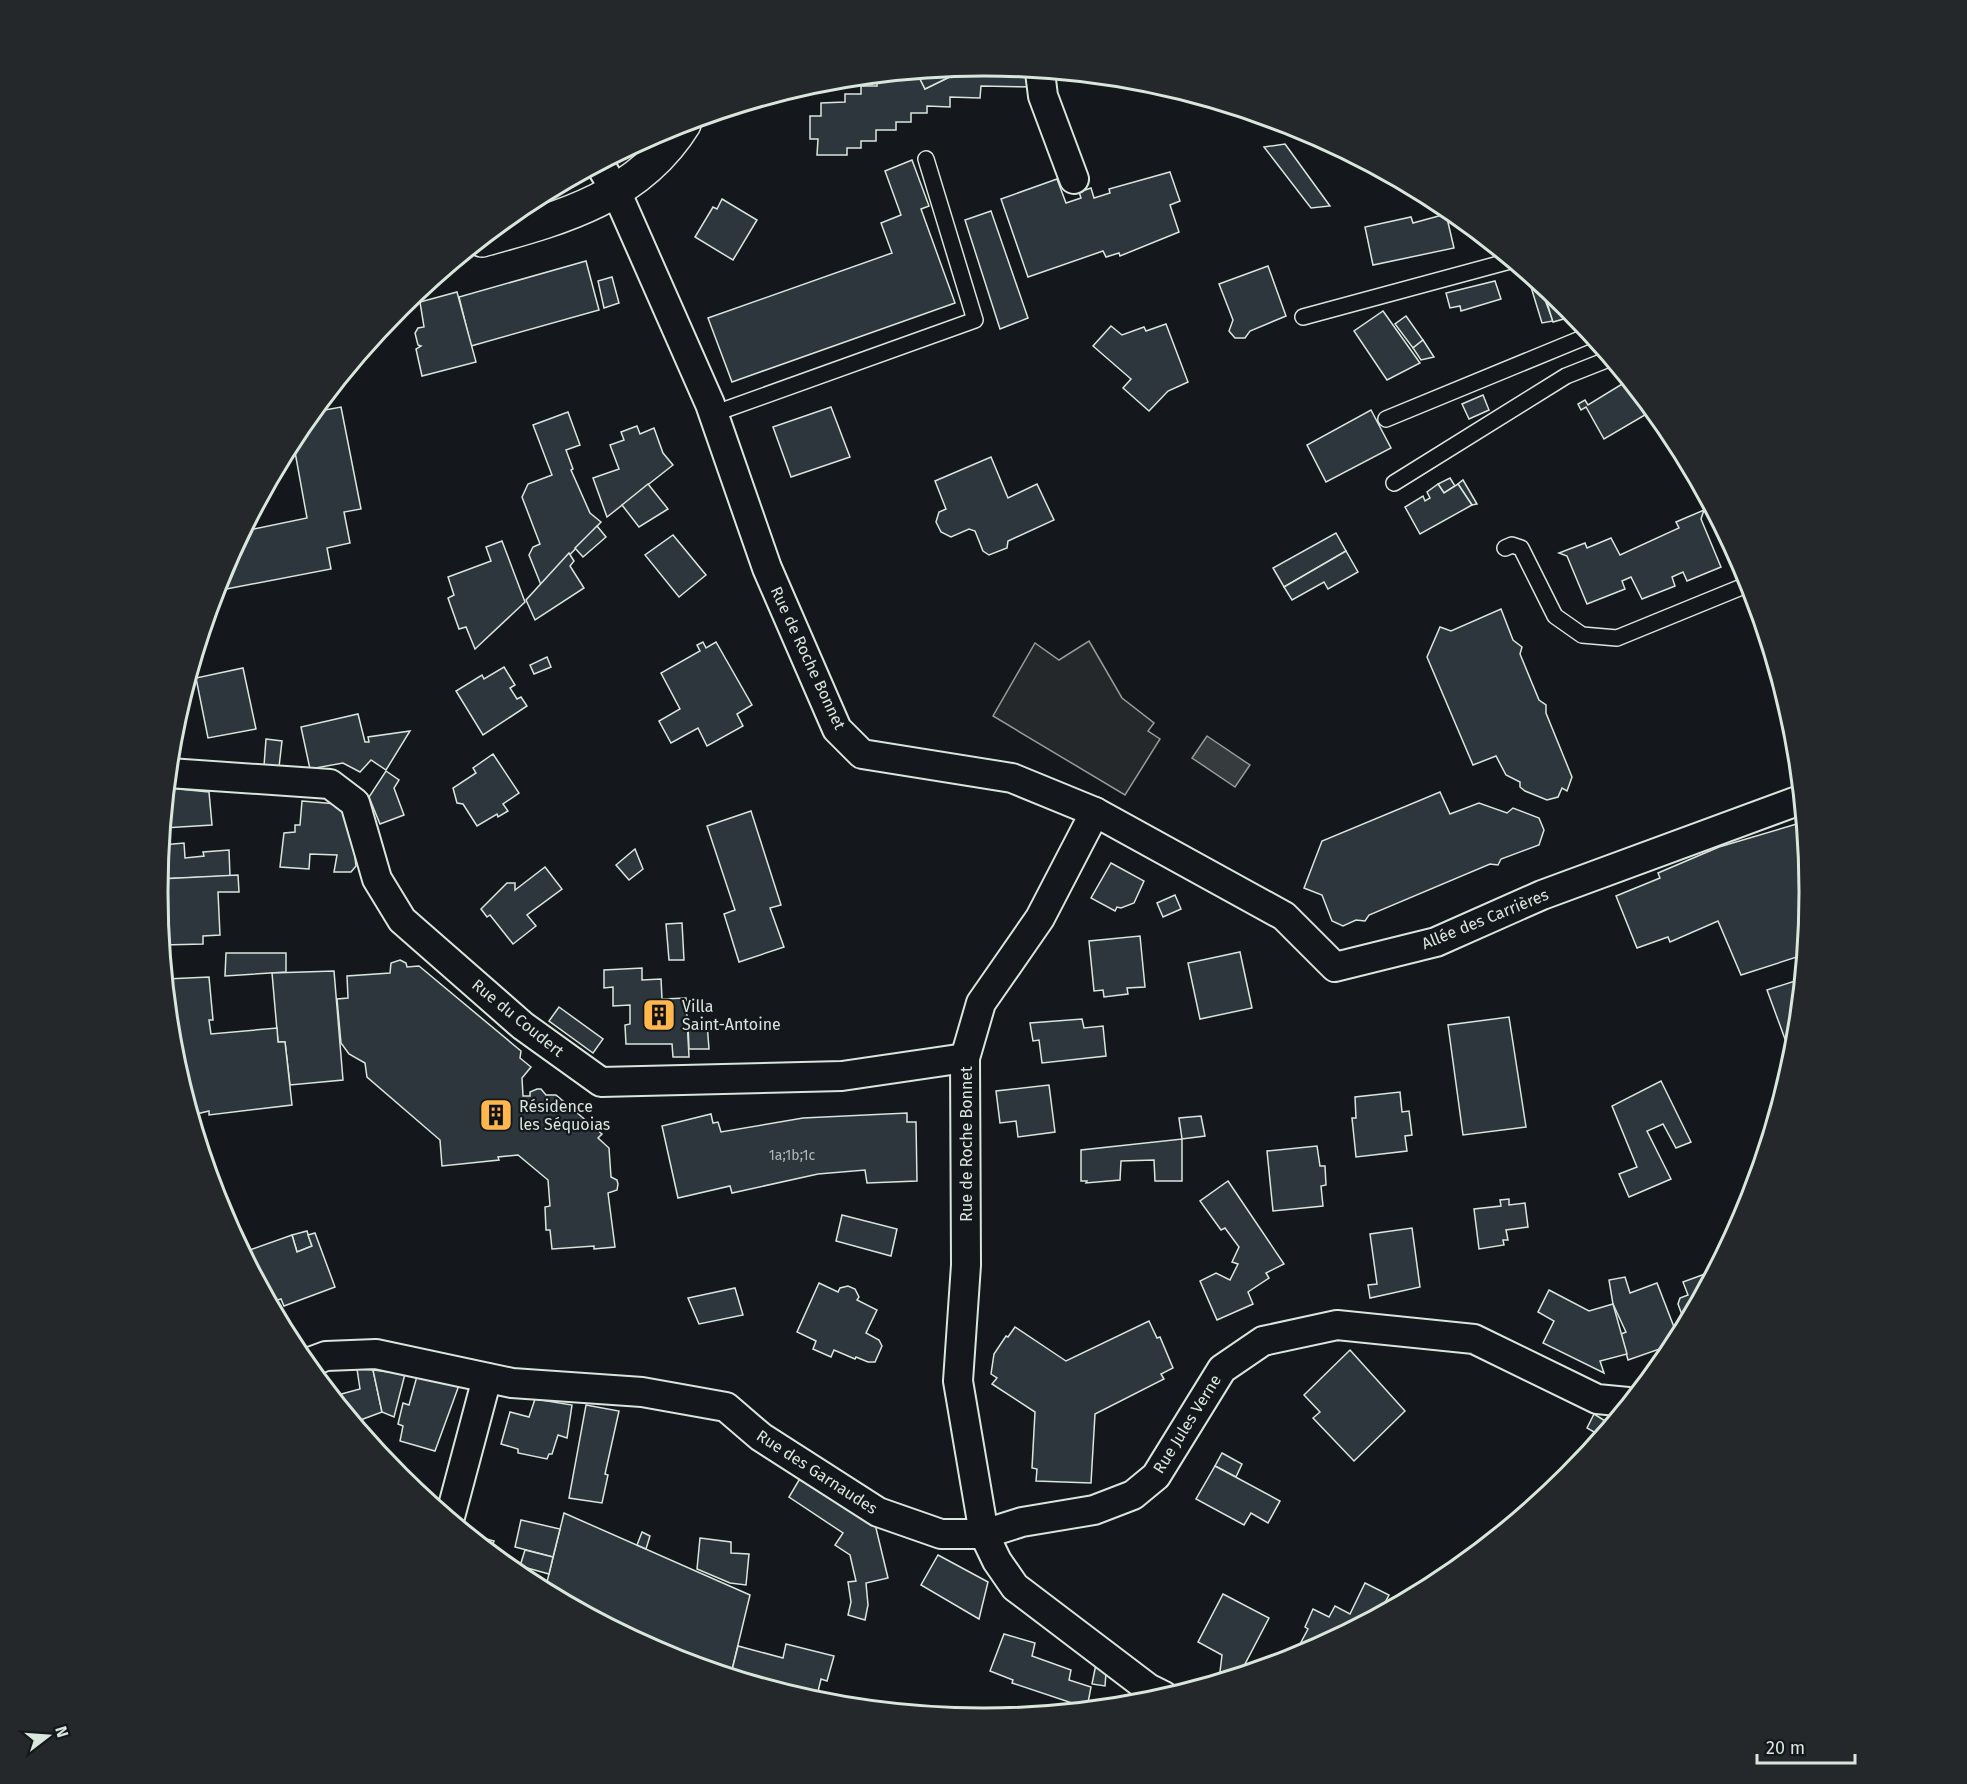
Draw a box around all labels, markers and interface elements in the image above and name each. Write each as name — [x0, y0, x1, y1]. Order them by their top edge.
street label: Rue de Roche Bonnet — [767, 583, 850, 733]
street label: Allée des Carrières — [1419, 885, 1551, 953]
street label: Rue du Coudert — [468, 975, 568, 1061]
building icon: Villa Saint-Antoine — [641, 997, 677, 1033]
place label: Villa Saint-Antoine — [682, 997, 781, 1034]
street label: Rue de Roche Bonnet — [957, 1066, 976, 1222]
building icon: Résidence les Séquoias — [478, 1097, 514, 1133]
place label: Résidence les Séquoias — [519, 1097, 610, 1134]
house number: 1a;1b;1c — [769, 1147, 816, 1164]
street label: Rue Jules Verne — [1149, 1371, 1225, 1477]
street label: Rue des Garnaudes — [753, 1426, 881, 1518]
north arrow — [18, 1706, 78, 1766]
text: N — [51, 1724, 73, 1740]
scale bar — [1757, 1727, 1854, 1765]
text: 20 m — [1766, 1737, 1805, 1759]

